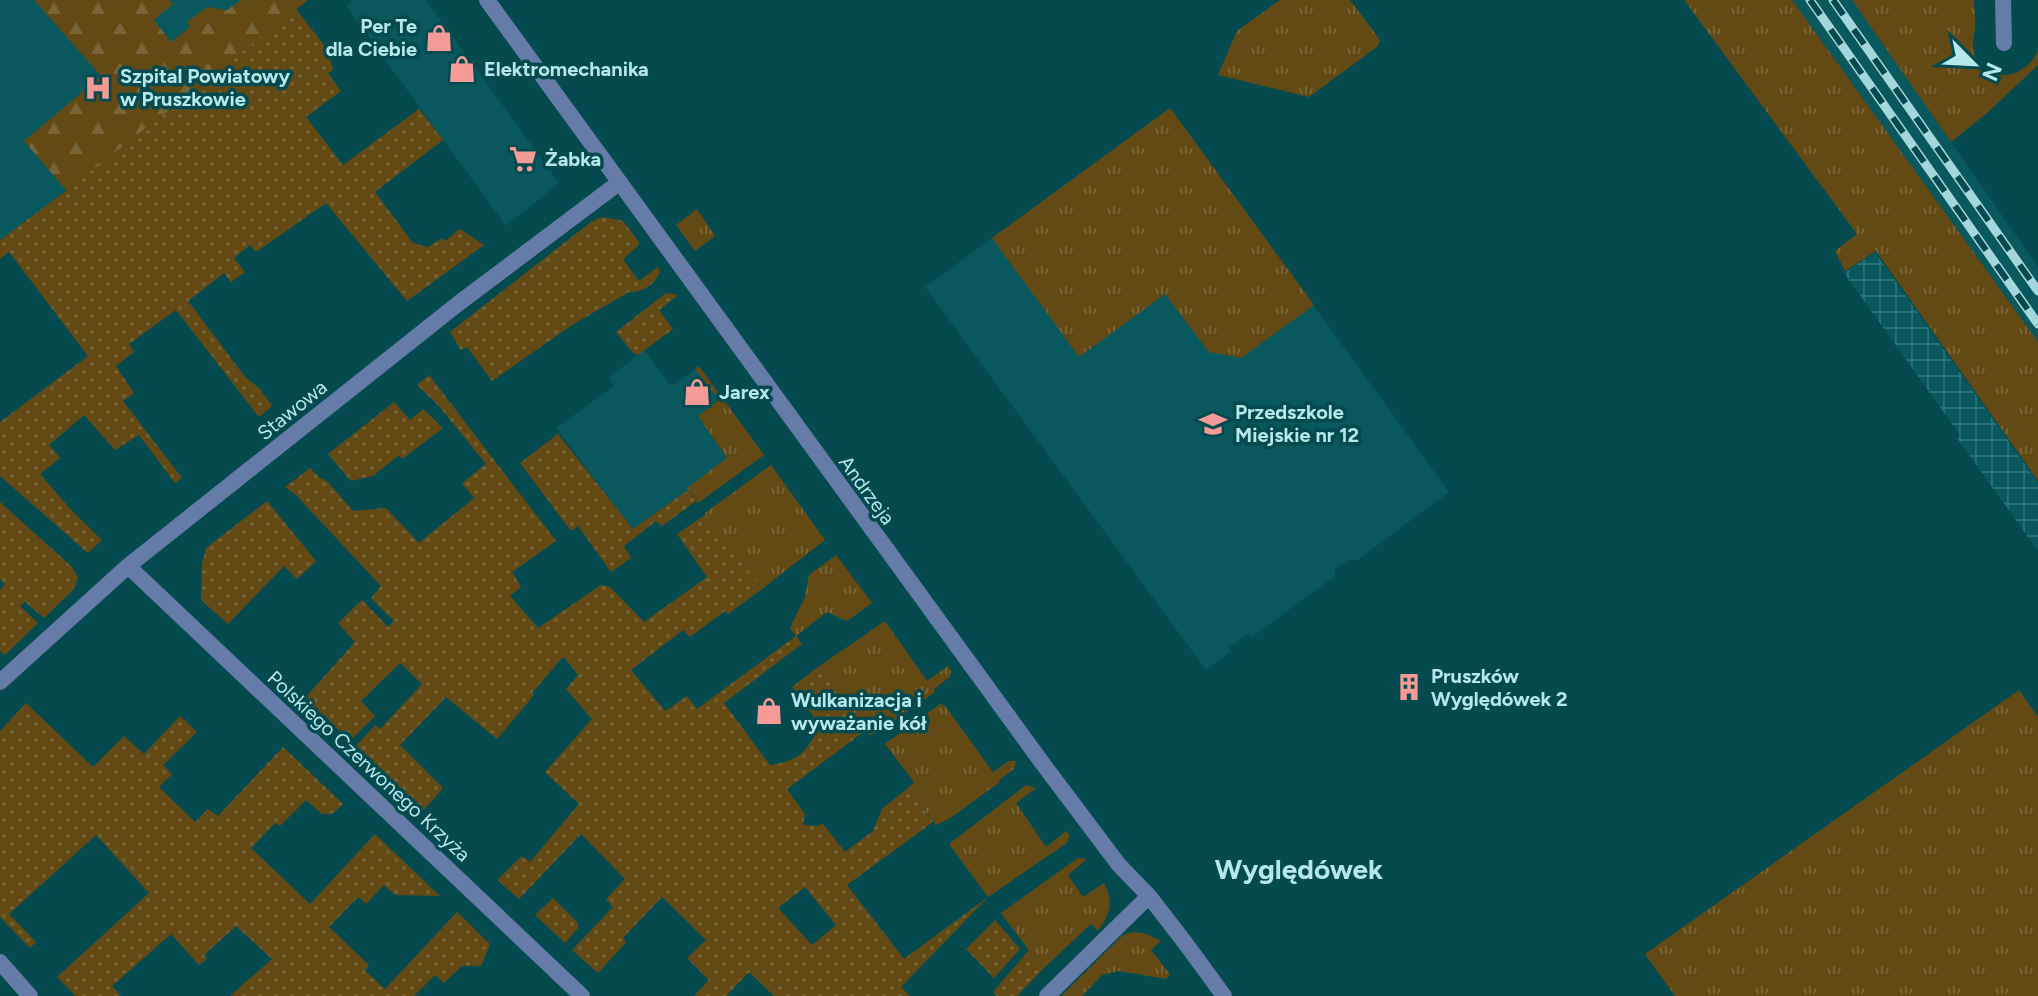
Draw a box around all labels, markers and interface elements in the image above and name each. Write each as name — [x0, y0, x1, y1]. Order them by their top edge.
place label: Per Te dla Ciebie — [326, 14, 417, 61]
shop icon: Per Te dla Ciebie — [424, 23, 454, 53]
north arrow — [1934, 24, 2014, 104]
shop icon: Elektromechanika — [447, 54, 477, 84]
place label: Elektromechanika — [484, 57, 649, 81]
text: N — [1976, 59, 2008, 85]
place label: Szpital Powiatowy w Pruszkowie — [120, 64, 291, 111]
hospital icon: Szpital Powiatowy w Pruszkowie — [83, 73, 113, 103]
supermarket icon: Żabka — [508, 144, 538, 174]
place label: Żabka — [545, 147, 601, 171]
street label: Stawowa — [252, 375, 332, 445]
shop icon: Jarex — [682, 377, 712, 407]
place label: Jarex — [719, 380, 770, 404]
place label: Przedszkole Miejskie nr 12 — [1235, 400, 1359, 447]
school or university icon: Przedszkole Miejskie nr 12 — [1198, 409, 1228, 439]
street label: Andrzeja — [834, 451, 900, 529]
place label: Pruszków Wyględówek 2 — [1431, 664, 1568, 711]
street label: Polskiego Czerwonego Krzyża — [263, 666, 475, 866]
building icon: Pruszków Wyględówek 2 — [1394, 672, 1424, 702]
place label: Wulkanizacja i wyważanie kół — [791, 688, 927, 735]
shop icon: Wulkanizacja i wyważanie kół — [754, 696, 784, 726]
district label: Wyględówek — [1215, 852, 1383, 886]

